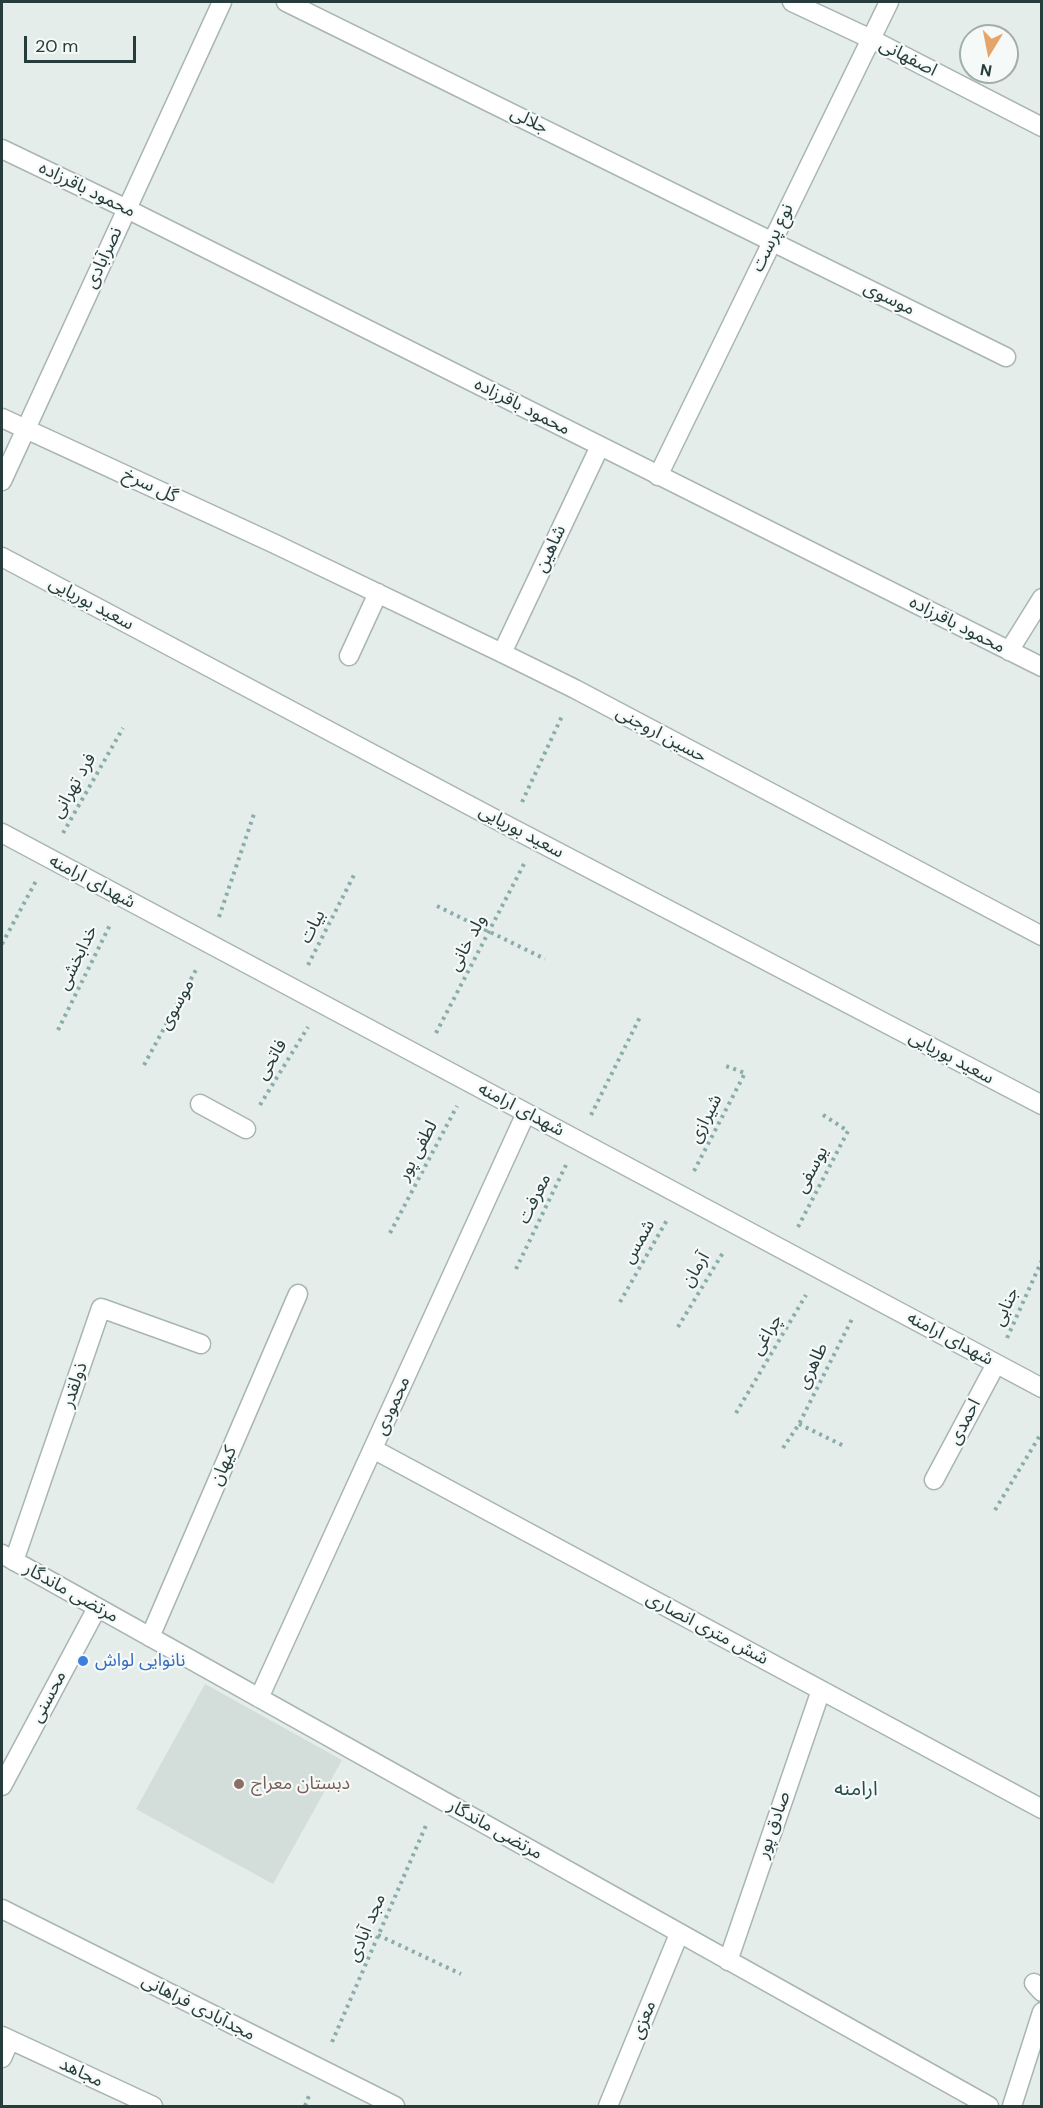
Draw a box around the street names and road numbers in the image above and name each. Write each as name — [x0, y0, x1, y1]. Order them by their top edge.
street label: اصفهانی — [876, 34, 940, 82]
street label: جلالی — [507, 103, 551, 139]
street label: محمود باقرزاده — [35, 157, 139, 223]
street label: نوع پرست — [747, 200, 799, 276]
street label: نصرآبادی — [80, 224, 128, 292]
street label: موسوی — [860, 277, 918, 321]
street label: محمود باقرزاده — [470, 374, 574, 440]
street label: گل سرخ — [119, 464, 181, 508]
street label: شاهین — [531, 522, 571, 576]
street label: سعید بوریایی — [45, 573, 137, 635]
street label: محمود باقرزاده — [905, 592, 1009, 658]
street label: حسین اروجنی — [612, 702, 710, 768]
street label: فرد تهرانی — [47, 750, 101, 822]
street label: سعید بوریایی — [475, 801, 567, 863]
street label: شهدای ارامنه — [45, 850, 139, 914]
street label: بیات — [296, 907, 330, 947]
street label: ولد خانی — [444, 911, 492, 975]
street label: خدابخشی — [53, 922, 103, 994]
street label: موسوی — [154, 976, 200, 1034]
street label: سعید بوریایی — [905, 1027, 997, 1089]
street label: فاتحی — [252, 1036, 292, 1084]
street label: شهدای ارامنه — [474, 1078, 568, 1142]
street label: شیرازی — [685, 1091, 727, 1147]
street label: لطفی پور — [393, 1117, 443, 1185]
street label: یوسفی — [791, 1143, 833, 1197]
street label: معرفت — [514, 1170, 556, 1228]
street label: شمس — [618, 1216, 660, 1268]
street label: آرمان — [677, 1249, 715, 1291]
street label: جنابی — [988, 1284, 1024, 1330]
street label: شهدای ارامنه — [903, 1307, 997, 1371]
street label: چراغی — [746, 1311, 788, 1359]
street label: طاهری — [793, 1339, 833, 1393]
street label: ذولقدر — [57, 1360, 93, 1410]
street label: محمودی — [371, 1373, 415, 1439]
street label: احمدی — [944, 1395, 986, 1449]
street label: کیهان — [206, 1443, 242, 1489]
street label: مرتضی ماندگار — [20, 1558, 122, 1628]
street label: شش متری انصاری — [642, 1588, 772, 1670]
street label: محسنی — [26, 1667, 72, 1727]
street label: صادق پور — [753, 1789, 795, 1861]
street label: مرتضی ماندگار — [444, 1795, 546, 1865]
street label: مجد آبادی — [343, 1891, 391, 1965]
street label: مجدآبادی فراهانی — [138, 1970, 258, 2046]
street label: معزی — [627, 1998, 661, 2042]
street label: مجاهد — [56, 2053, 106, 2093]

